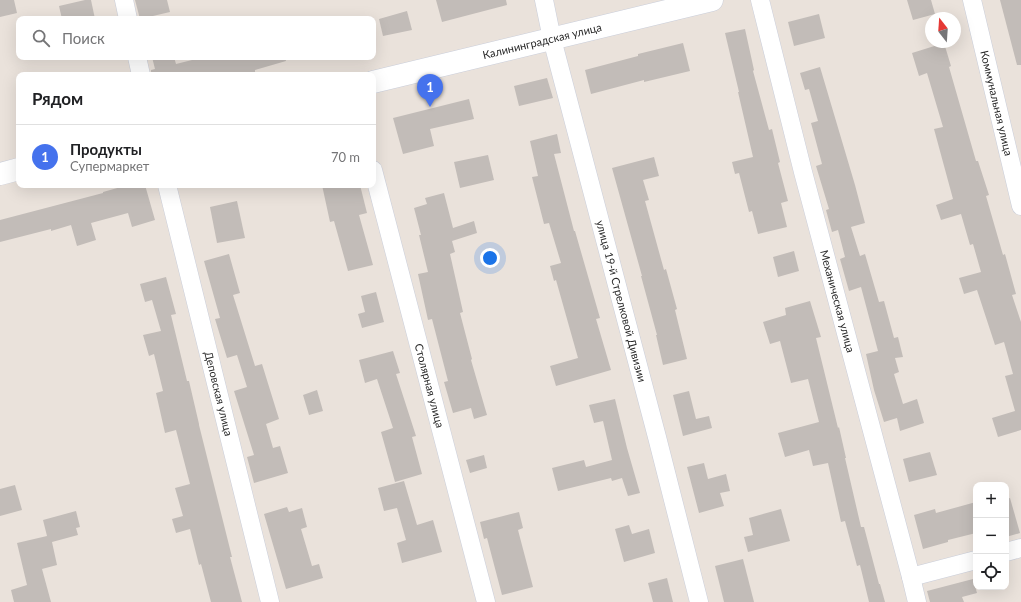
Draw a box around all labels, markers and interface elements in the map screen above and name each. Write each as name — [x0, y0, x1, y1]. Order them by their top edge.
north arrow — [925, 12, 961, 48]
search box — [16, 16, 376, 60]
street label: Калининградская улица — [481, 20, 603, 61]
icon: search — [30, 27, 52, 49]
text: Поиск — [62, 29, 105, 47]
street label: Коммунальная улица — [978, 49, 1016, 157]
pin: 1 — [417, 74, 443, 107]
text: Рядом — [32, 88, 83, 109]
text: Продукты — [70, 140, 142, 158]
text: 1 — [41, 149, 49, 165]
text: 70 m — [331, 149, 360, 165]
text: Супермаркет — [70, 158, 149, 174]
street label: улица 19-й Стрелковой Дивизии — [594, 219, 649, 383]
your location — [480, 248, 500, 268]
street label: Механическая улица — [818, 248, 858, 354]
street label: Столярная улица — [413, 342, 447, 429]
street label: Деповская улица — [202, 350, 236, 437]
map controls — [973, 482, 1009, 590]
button: + — [973, 482, 1009, 518]
button: − — [973, 518, 1009, 554]
button: locate — [973, 554, 1009, 590]

